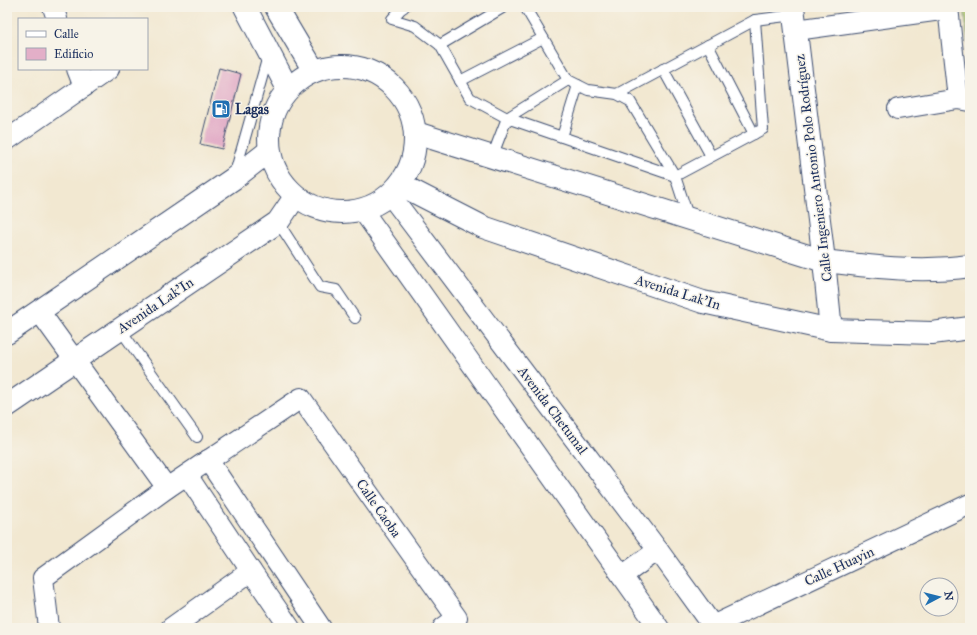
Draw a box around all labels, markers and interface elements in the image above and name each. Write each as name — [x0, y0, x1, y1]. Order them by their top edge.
legend — [18, 18, 148, 70]
text: Calle — [54, 27, 79, 41]
text: Edificio — [54, 47, 93, 61]
street label: Calle Ingeniero Antonio Polo Rodríguez — [791, 53, 836, 283]
fuel station icon: Lagas — [210, 98, 232, 120]
place label: Lagas — [235, 101, 269, 119]
street label: Avenida Lak'In — [632, 271, 723, 314]
street label: Avenida Lak'In — [113, 273, 197, 338]
street label: Avenida Chetumal — [513, 362, 591, 458]
street label: Calle Caoba — [352, 476, 405, 541]
street label: Calle Huayin — [802, 543, 877, 590]
north arrow — [919, 577, 959, 617]
text: N — [941, 590, 956, 602]

